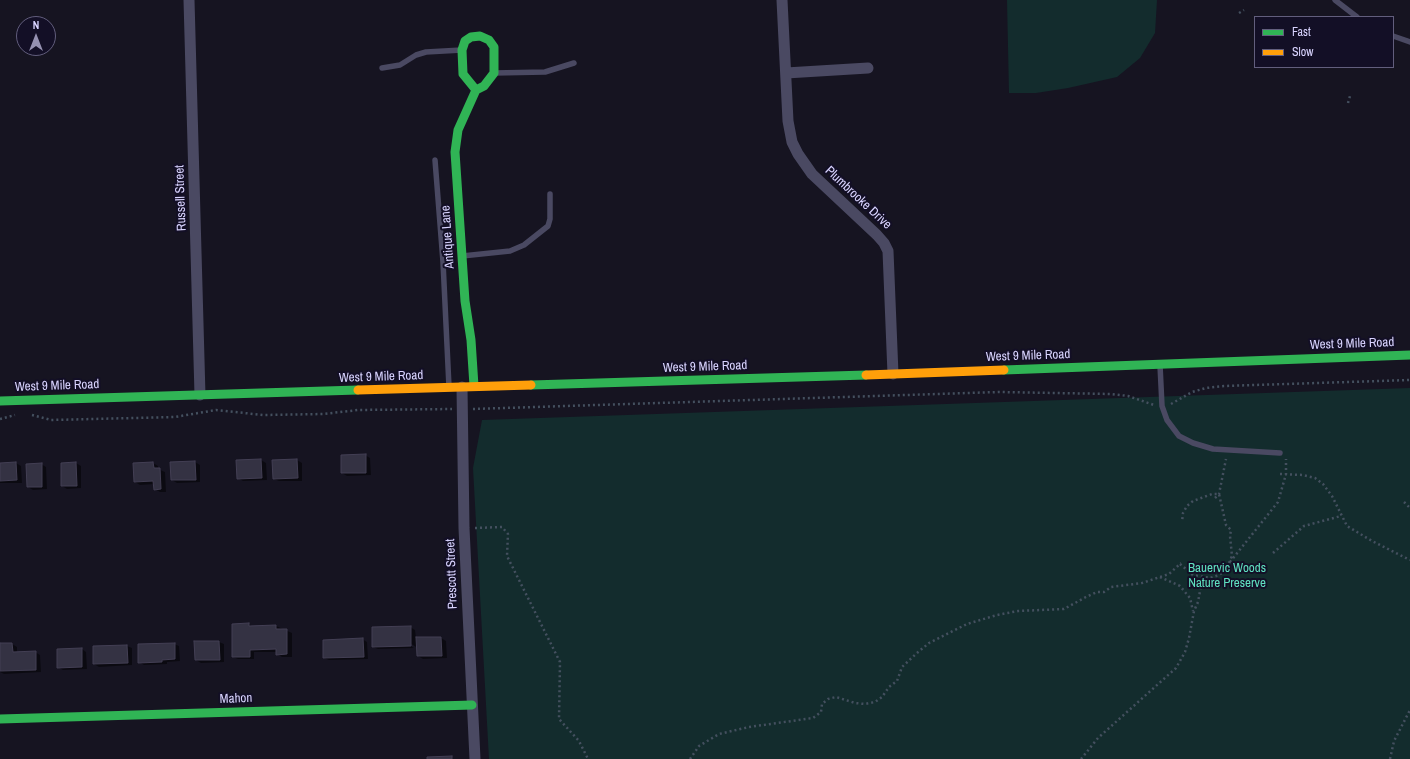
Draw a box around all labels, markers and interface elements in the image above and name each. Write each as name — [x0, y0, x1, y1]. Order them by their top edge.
north arrow — [16, 16, 56, 56]
legend — [1254, 16, 1394, 68]
text: N — [33, 18, 39, 32]
text: Fast — [1292, 24, 1311, 40]
text: Slow — [1292, 44, 1313, 60]
street label: Plumbrooke Drive — [821, 163, 895, 233]
street label: Russell Street — [172, 165, 190, 231]
street label: Antique Lane — [438, 205, 458, 269]
street label: West 9 Mile Road — [1309, 335, 1395, 353]
street label: West 9 Mile Road — [985, 347, 1071, 365]
street label: West 9 Mile Road — [662, 358, 748, 376]
street label: West 9 Mile Road — [338, 368, 424, 386]
street label: West 9 Mile Road — [14, 377, 100, 395]
street label: Prescott Street — [443, 538, 461, 610]
park label: Bauervic Woods Nature Preserve — [1188, 561, 1266, 592]
street label: Mahon — [219, 691, 253, 707]

